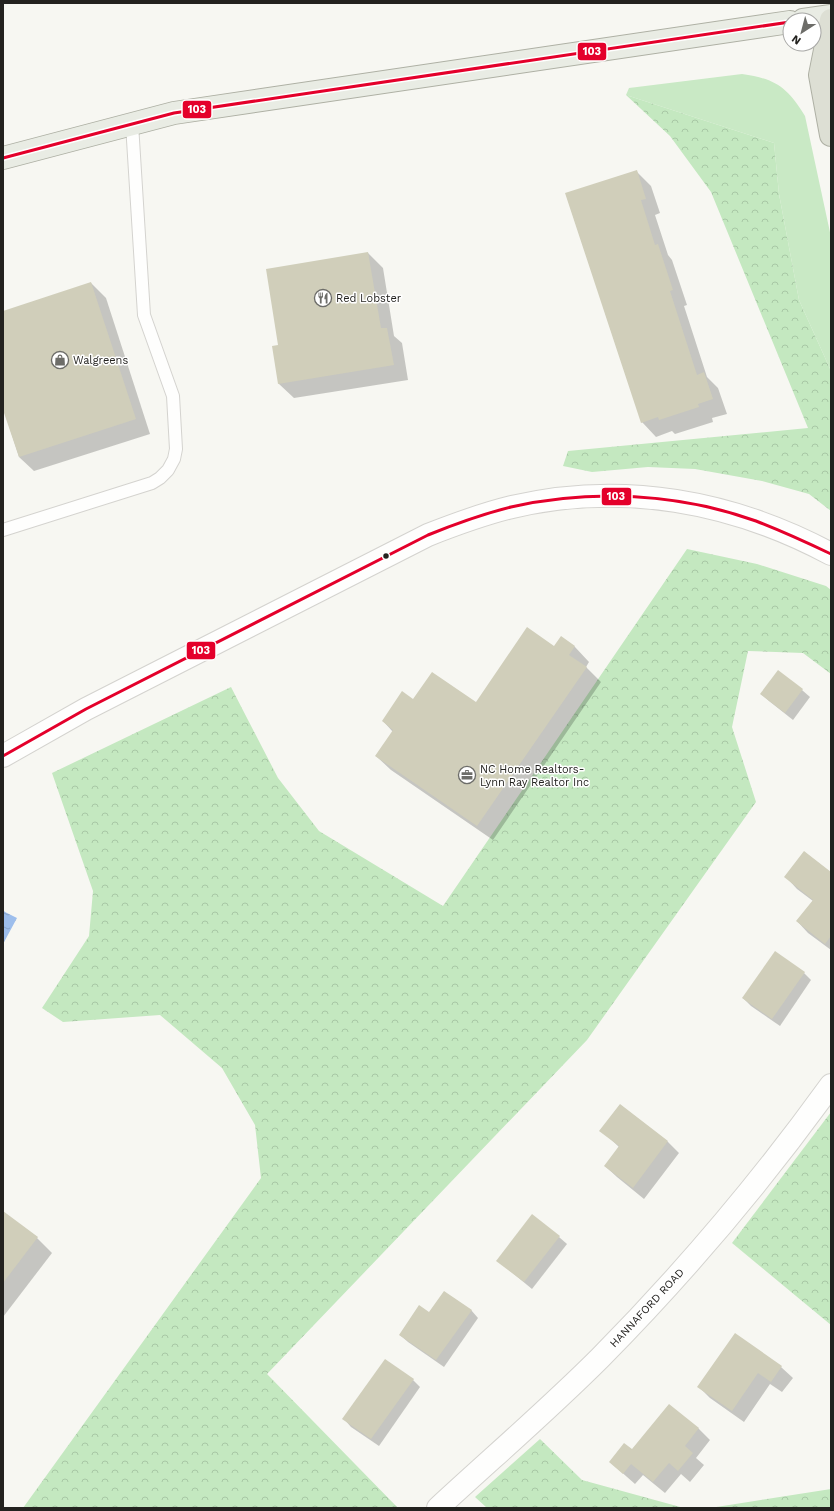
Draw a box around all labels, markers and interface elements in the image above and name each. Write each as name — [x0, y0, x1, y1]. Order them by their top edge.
north arrow — [782, 12, 822, 52]
text: N — [789, 32, 804, 47]
line badge: 103 — [577, 42, 607, 61]
text: 103 — [583, 45, 602, 58]
line badge: 103 — [182, 100, 212, 119]
text: 103 — [188, 103, 207, 116]
restaurant icon: Red Lobster — [313, 288, 333, 308]
place label: Red Lobster — [336, 292, 402, 305]
shop icon: Walgreens — [50, 350, 70, 370]
place label: Walgreens — [73, 354, 128, 367]
line badge: 103 — [601, 487, 632, 506]
text: 103 — [607, 490, 626, 503]
unlabelled marker — [381, 551, 391, 561]
line badge: 103 — [186, 641, 216, 660]
text: 103 — [192, 644, 211, 657]
place label: NC Home Realtors- Lynn Ray Realtor Inc — [480, 763, 589, 789]
office icon: NC Home Realtors- Lynn Ray Realtor Inc — [457, 765, 477, 785]
street label: HANNAFORD ROAD — [607, 1266, 687, 1350]

